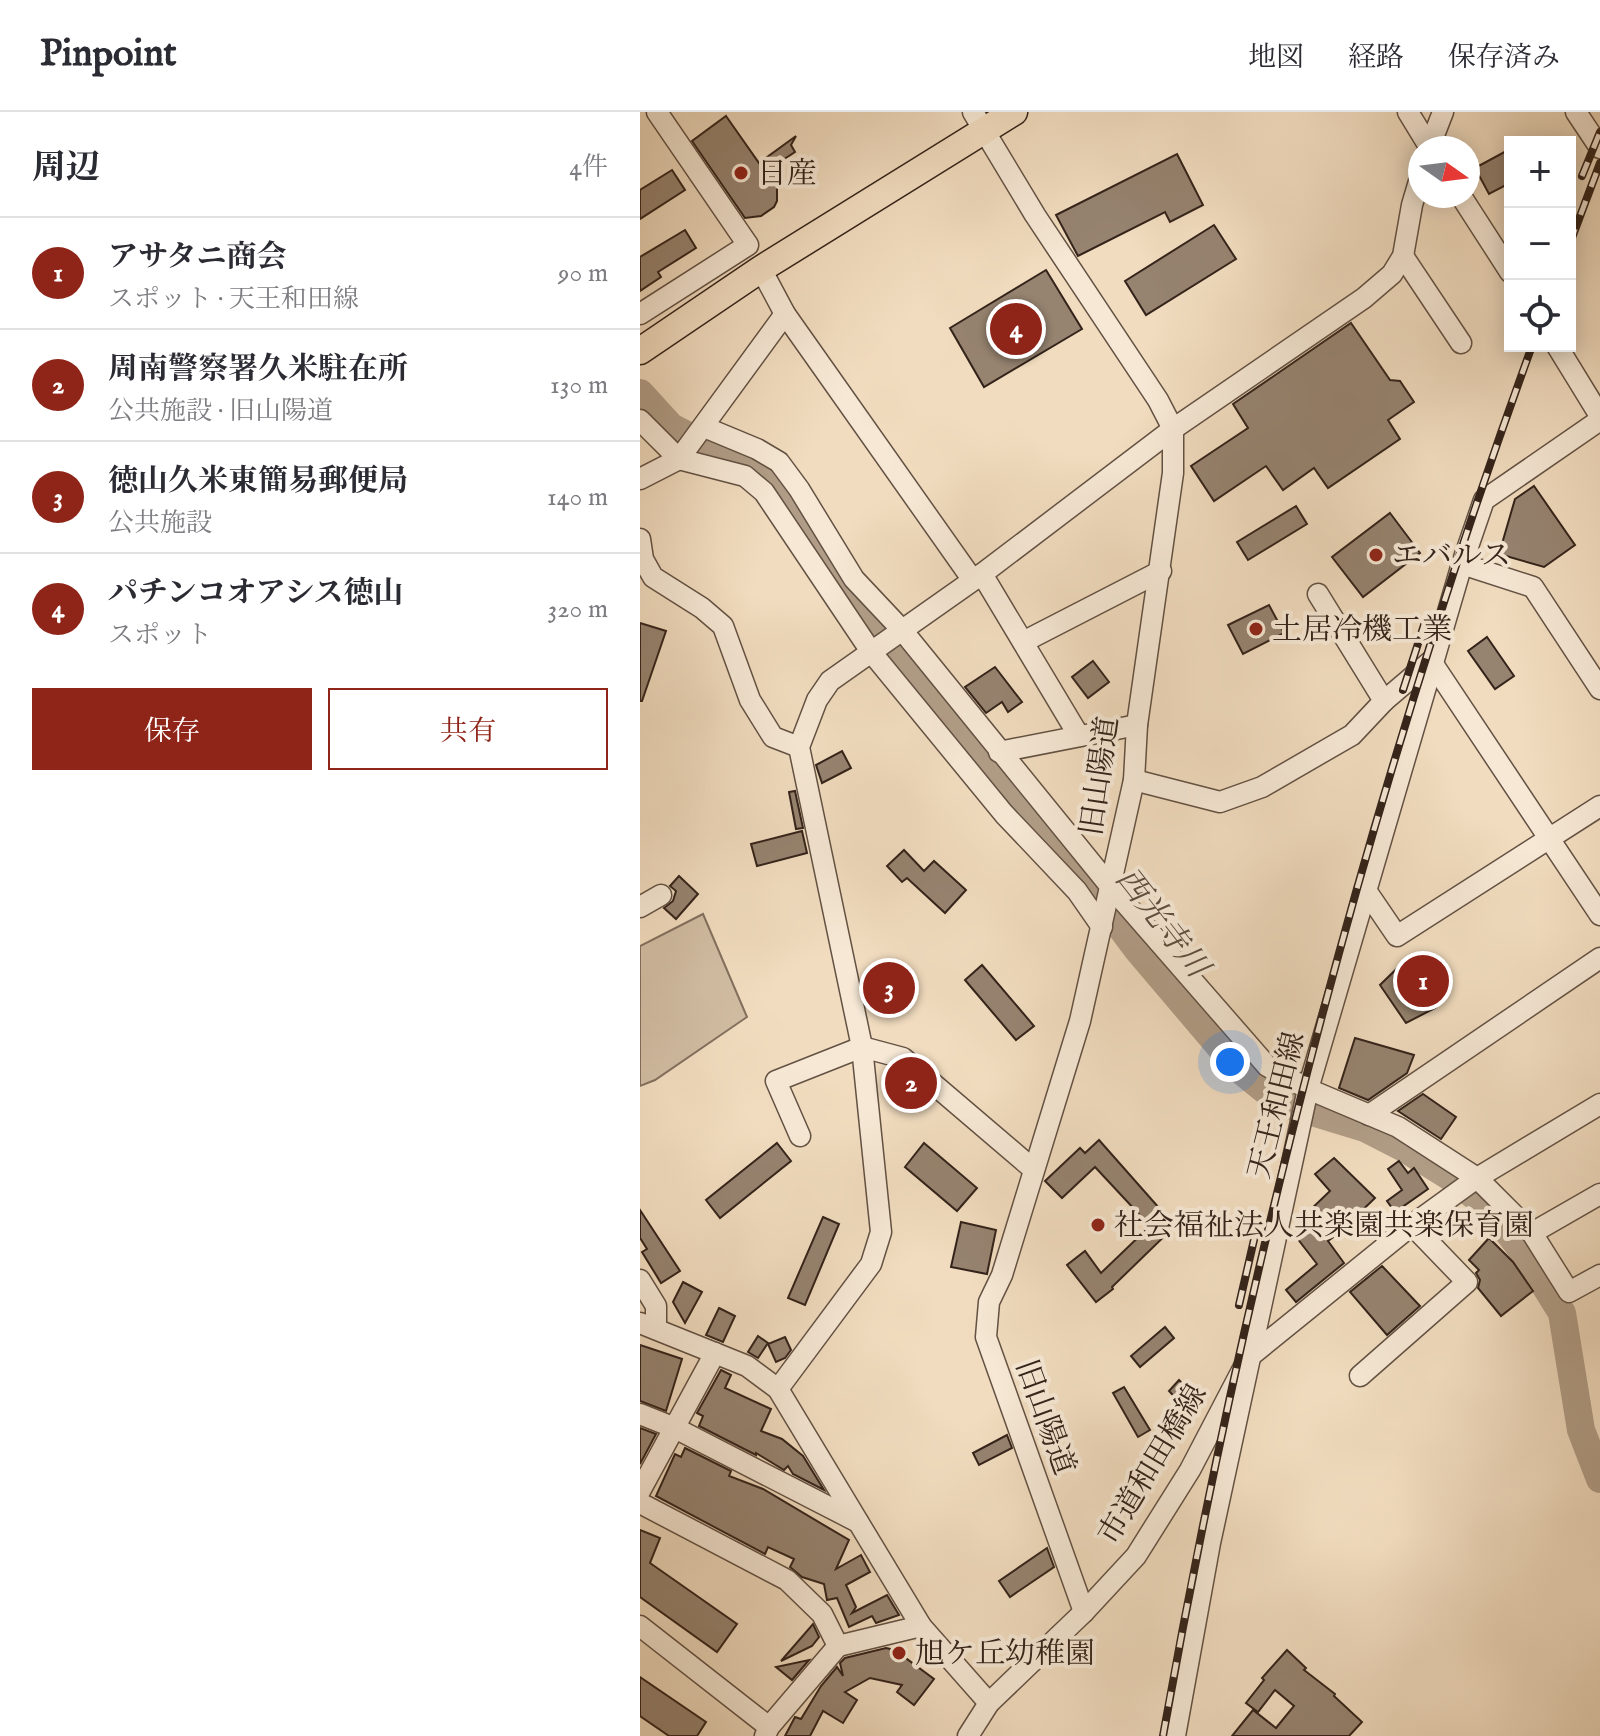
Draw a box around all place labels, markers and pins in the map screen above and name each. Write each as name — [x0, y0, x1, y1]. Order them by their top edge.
place label: 日産 — [757, 156, 817, 194]
marker: 日産 — [732, 164, 750, 182]
pin: 4 — [990, 299, 1042, 359]
place label: エバルス — [1392, 538, 1511, 576]
marker: エバルス — [1367, 546, 1385, 564]
place label: 土居冷機工業 — [1272, 612, 1452, 650]
marker: 土居冷機工業 — [1247, 620, 1265, 638]
pin: 1 — [1397, 951, 1449, 1011]
pin: 3 — [863, 958, 915, 1018]
pin: 2 — [885, 1053, 937, 1113]
place label: 社会福祉法人共楽園共楽保育園 — [1114, 1208, 1534, 1246]
marker: 社会福祉法人共楽園共楽保育園 — [1089, 1216, 1107, 1234]
place label: 旭ケ丘幼稚園 — [915, 1636, 1095, 1674]
marker: 旭ケ丘幼稚園 — [890, 1644, 908, 1662]

